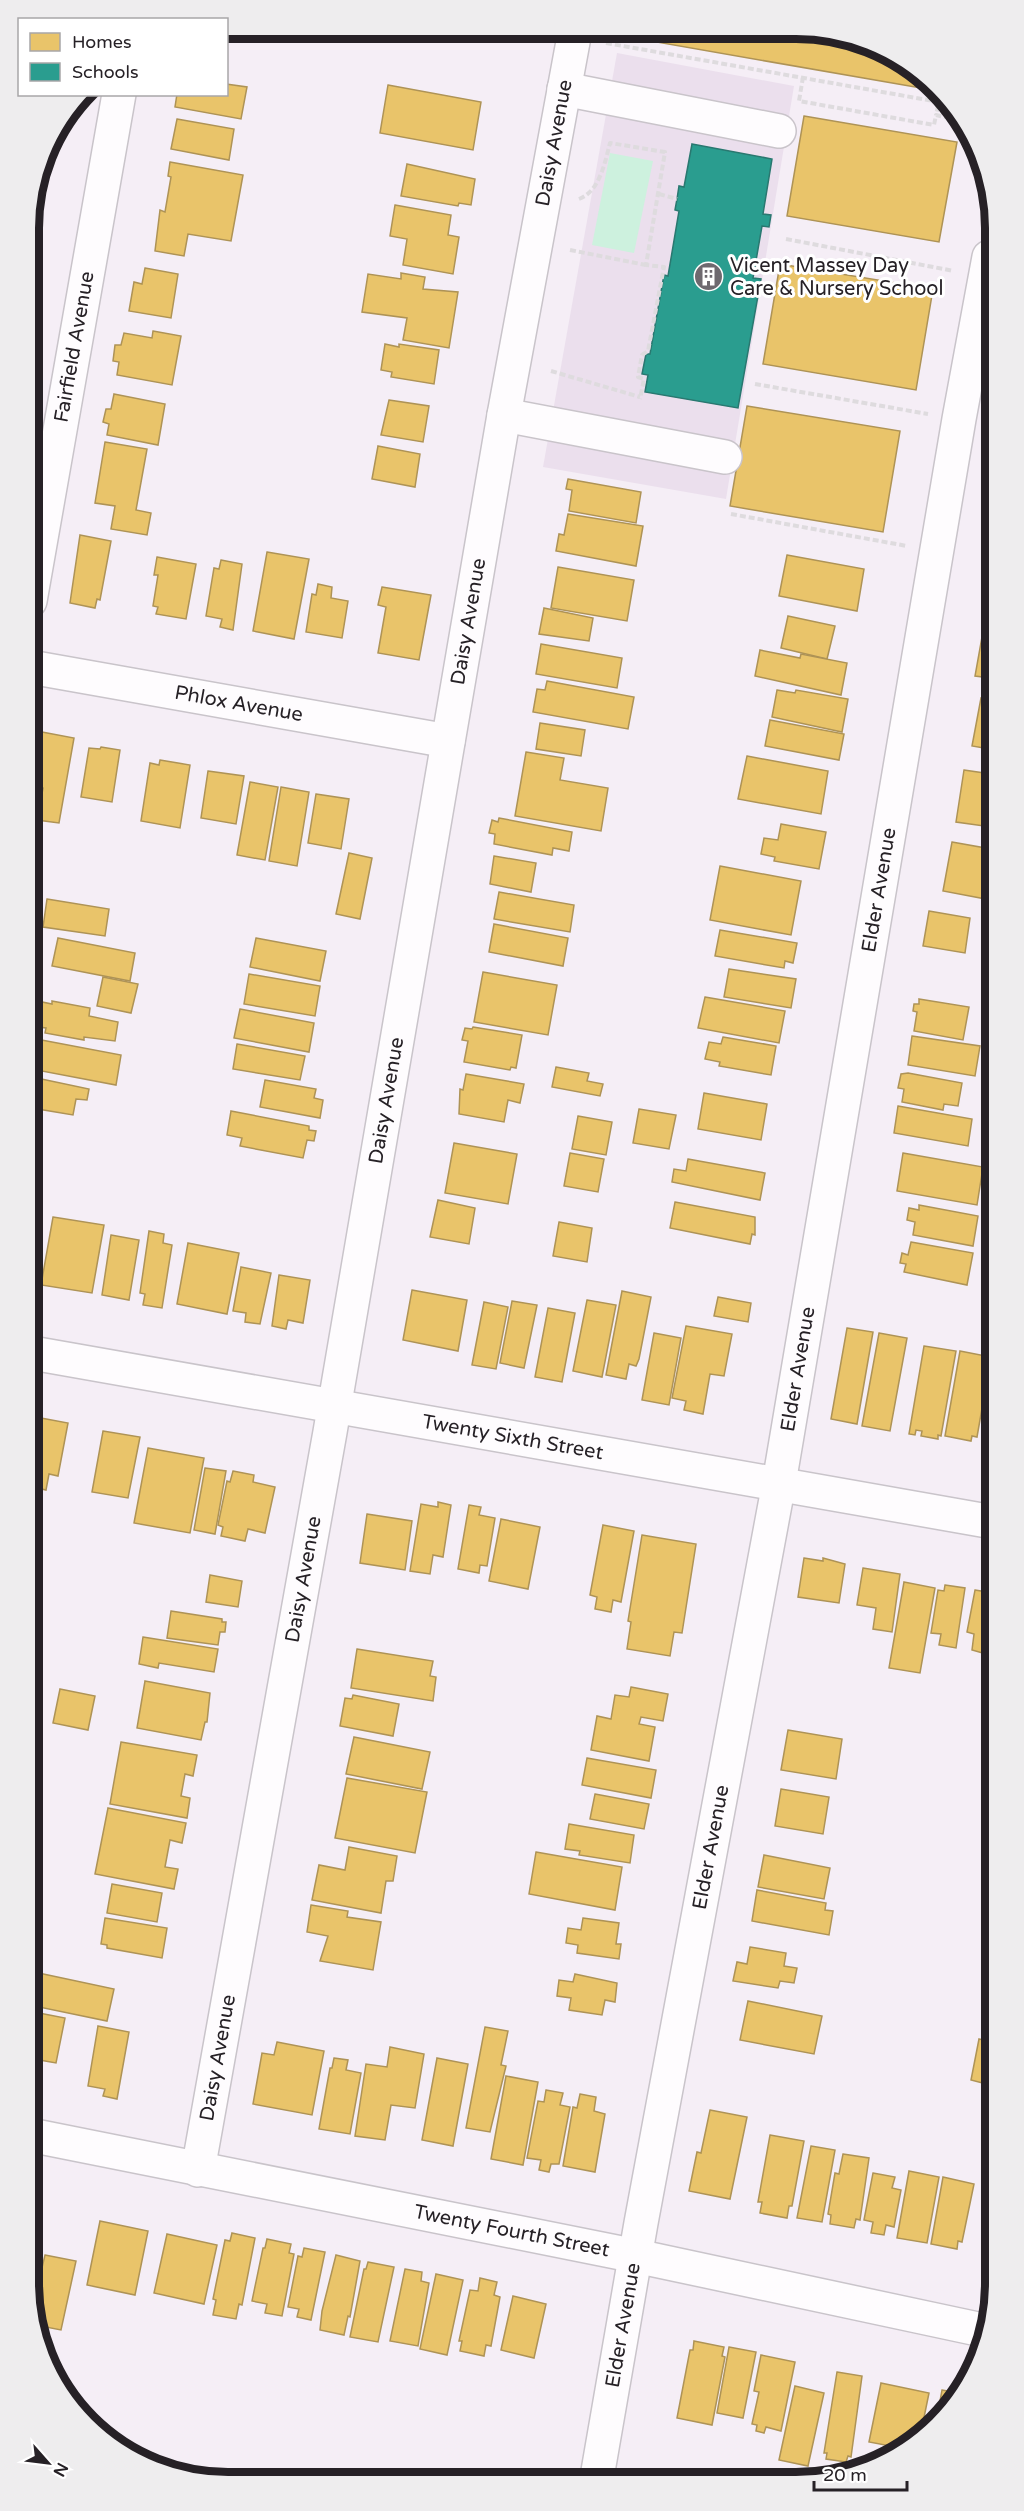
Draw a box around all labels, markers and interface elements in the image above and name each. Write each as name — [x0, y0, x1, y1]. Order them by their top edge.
legend — [18, 18, 228, 96]
text: Homes — [72, 31, 132, 53]
text: Schools — [72, 61, 139, 83]
street label: Daisy Avenue — [531, 78, 578, 208]
place label: Vicent Massey Day Care & Nursery School — [730, 254, 943, 301]
building icon: Vicent Massey Day Care & Nursery School — [693, 261, 725, 293]
street label: Fairfield Avenue — [50, 269, 100, 424]
street label: Daisy Avenue — [446, 556, 491, 687]
street label: Phlox Avenue — [173, 681, 305, 727]
street label: Elder Avenue — [857, 826, 902, 954]
street label: Daisy Avenue — [364, 1035, 409, 1166]
street label: Elder Avenue — [776, 1305, 821, 1433]
street label: Twenty Sixth Street — [420, 1410, 605, 1465]
street label: Daisy Avenue — [281, 1514, 327, 1645]
street label: Elder Avenue — [688, 1783, 734, 1911]
street label: Daisy Avenue — [195, 1993, 241, 2123]
street label: Twenty Fourth Street — [412, 2200, 612, 2262]
street label: Elder Avenue — [601, 2261, 646, 2389]
north arrow — [18, 2433, 78, 2493]
scale bar — [814, 2454, 907, 2492]
text: N — [49, 2459, 72, 2480]
text: 20 m — [823, 2464, 867, 2486]

